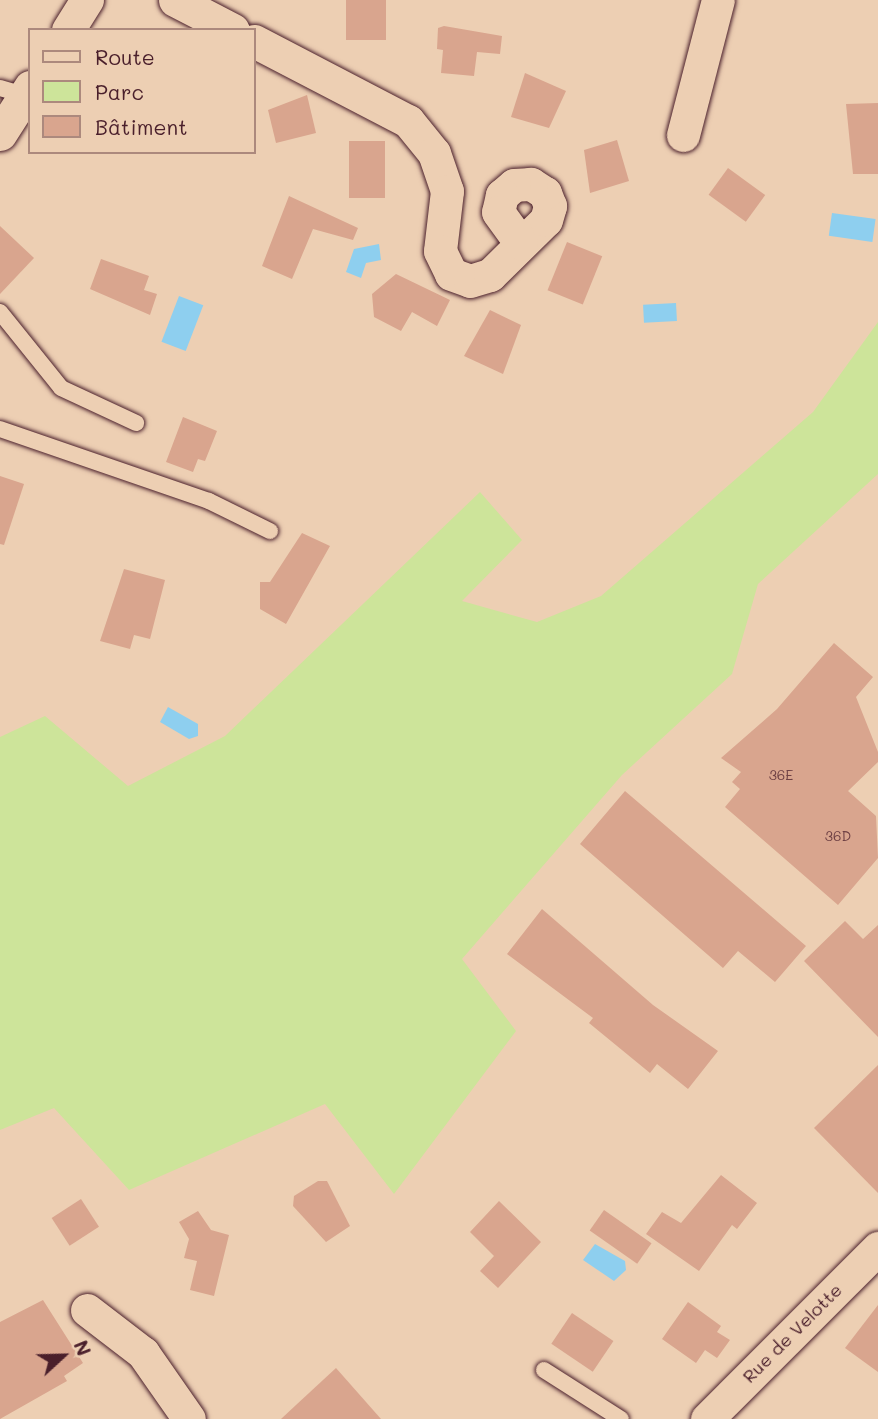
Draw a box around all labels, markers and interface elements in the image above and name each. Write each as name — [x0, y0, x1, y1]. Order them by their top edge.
legend — [28, 28, 256, 154]
text: Route — [95, 43, 155, 70]
text: Parc — [95, 78, 144, 105]
text: Bâtiment — [95, 113, 187, 140]
house number: 36E — [769, 767, 793, 783]
house number: 36D — [825, 828, 851, 844]
street label: Rue de Velotte — [738, 1279, 846, 1387]
north arrow — [28, 1321, 98, 1391]
text: N — [69, 1337, 97, 1359]

